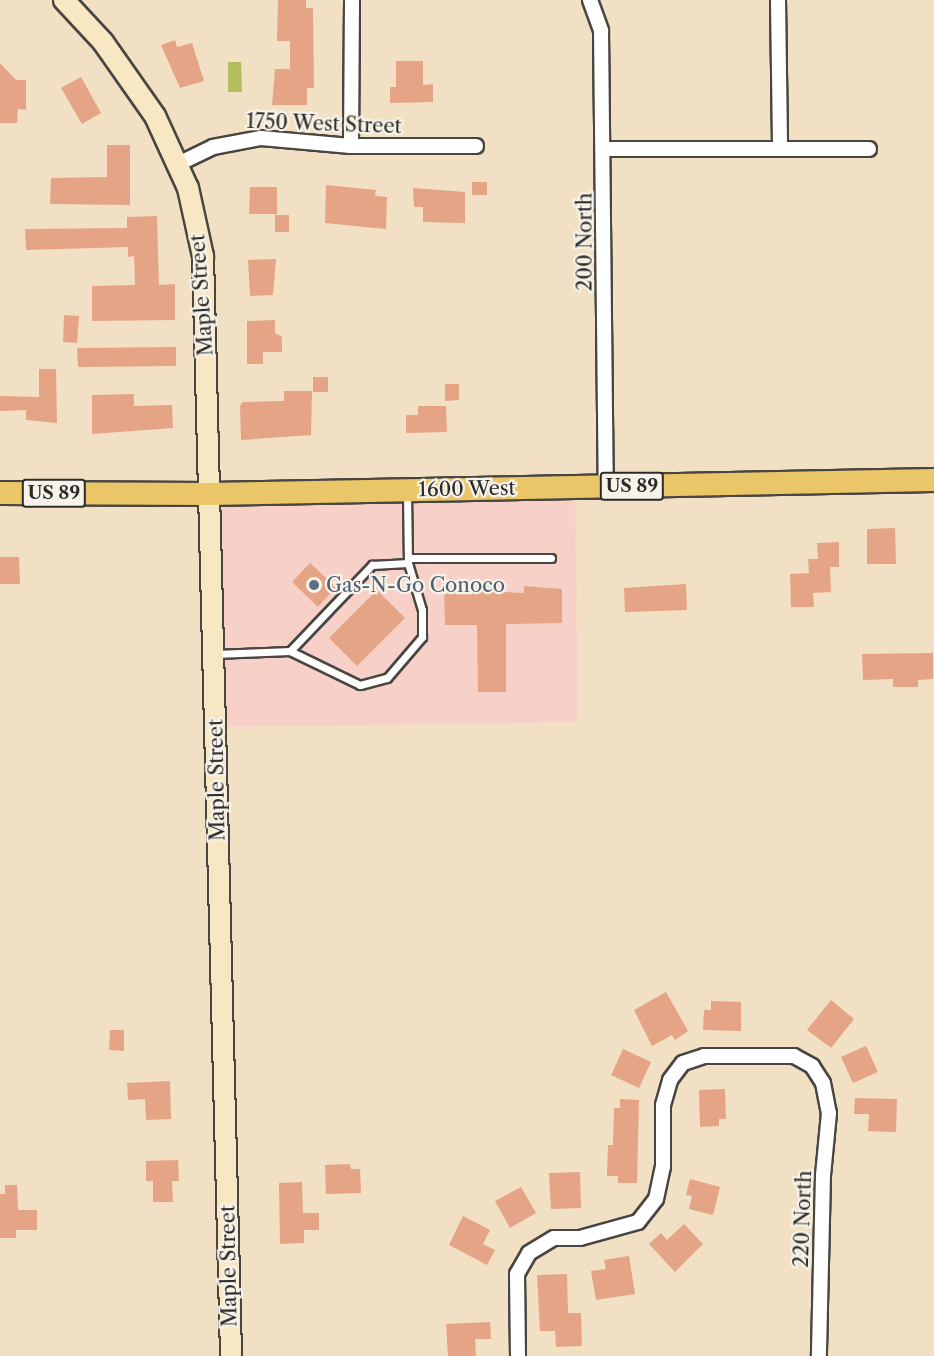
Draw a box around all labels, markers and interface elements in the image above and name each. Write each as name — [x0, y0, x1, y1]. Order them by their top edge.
street label: 1750 West Street — [246, 109, 402, 139]
street label: 200 North — [573, 193, 597, 291]
street label: Maple Street — [186, 233, 218, 357]
road number: US 89 — [599, 471, 665, 501]
street label: 1600 West — [418, 476, 516, 502]
road number: US 89 — [21, 478, 87, 508]
place label: Gas-N-Go Conoco — [326, 573, 505, 597]
marker: Gas-N-Go Conoco — [307, 578, 321, 592]
street label: Maple Street — [204, 719, 230, 841]
street label: 220 North — [789, 1170, 817, 1268]
street label: Maple Street — [216, 1205, 242, 1327]

